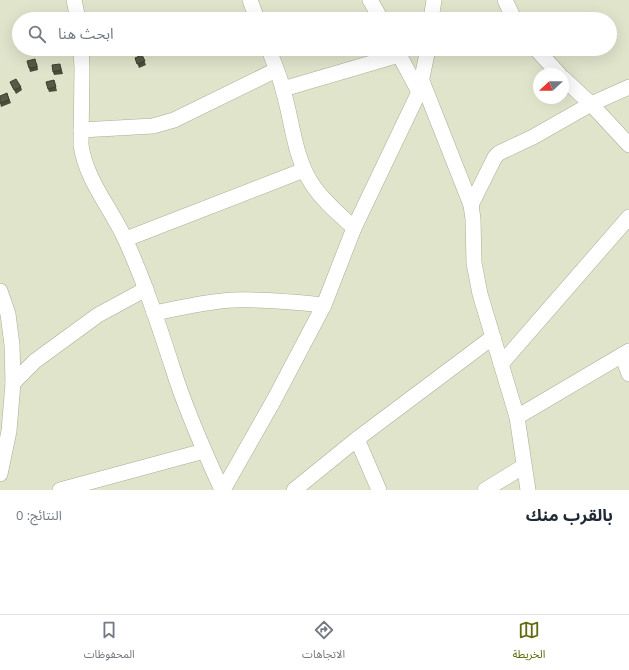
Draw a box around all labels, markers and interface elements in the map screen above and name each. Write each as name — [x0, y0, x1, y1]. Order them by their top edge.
search box — [12, 12, 617, 56]
icon: search — [26, 23, 48, 45]
text: ابحث هنا — [58, 23, 114, 43]
north arrow — [533, 68, 569, 104]
text: بالقرب منك — [526, 503, 613, 526]
text: النتائج: 0 — [16, 506, 62, 524]
tab: المحفوظات — [84, 619, 135, 666]
tab: الاتجاهات — [302, 619, 345, 666]
tab: الخريطة — [512, 619, 545, 666]

